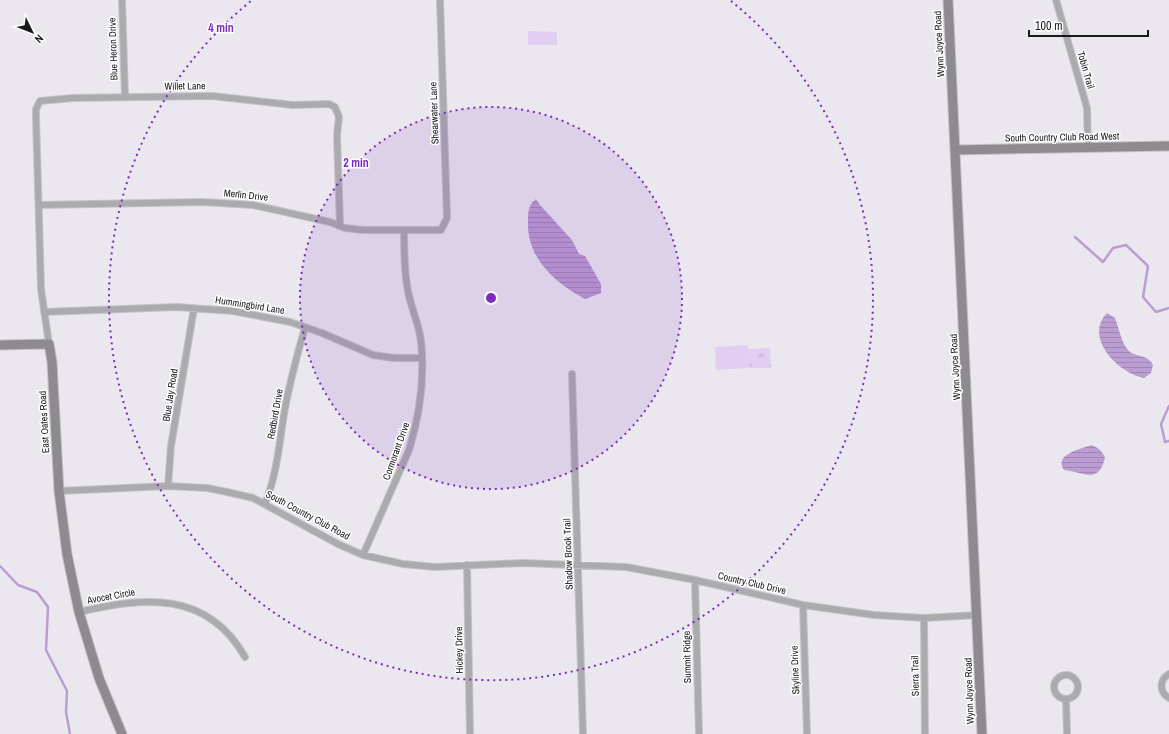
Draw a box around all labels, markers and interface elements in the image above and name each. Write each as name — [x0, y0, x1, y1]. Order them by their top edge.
street label: Wynn Joyce Road — [931, 10, 947, 78]
north arrow — [12, 12, 52, 52]
scale bar — [1029, 12, 1148, 38]
street label: Blue Heron Drive — [105, 17, 121, 81]
text: 100 m — [1035, 18, 1062, 34]
text: 4 min — [208, 20, 234, 36]
text: N — [32, 32, 47, 46]
street label: Tobin Trail — [1074, 50, 1098, 90]
street label: Willet Lane — [164, 79, 206, 93]
street label: Shearwater Lane — [426, 81, 442, 144]
street label: South Country Club Road West — [1005, 129, 1120, 144]
text: 2 min — [343, 155, 369, 171]
street label: Merlin Drive — [223, 186, 269, 204]
centre of rings — [484, 291, 498, 305]
street label: Hummingbird Lane — [214, 293, 286, 317]
street label: Wynn Joyce Road — [947, 333, 963, 401]
street label: Blue Jay Road — [159, 368, 181, 422]
street label: Redbird Drive — [264, 387, 286, 440]
street label: East Oates Road — [36, 390, 52, 454]
street label: Cormorant Drive — [380, 420, 413, 482]
street label: South Country Club Road — [264, 487, 352, 543]
street label: Shadow Brook Trail — [560, 518, 576, 590]
street label: Country Club Drive — [717, 569, 788, 597]
street label: Avocet Circle — [85, 585, 137, 607]
street label: Hickey Drive — [452, 626, 466, 674]
street label: Summit Ridge — [680, 630, 694, 683]
street label: Skyline Drive — [788, 645, 802, 695]
street label: Sierra Trail — [908, 655, 922, 696]
street label: Wynn Joyce Road — [961, 658, 977, 724]

